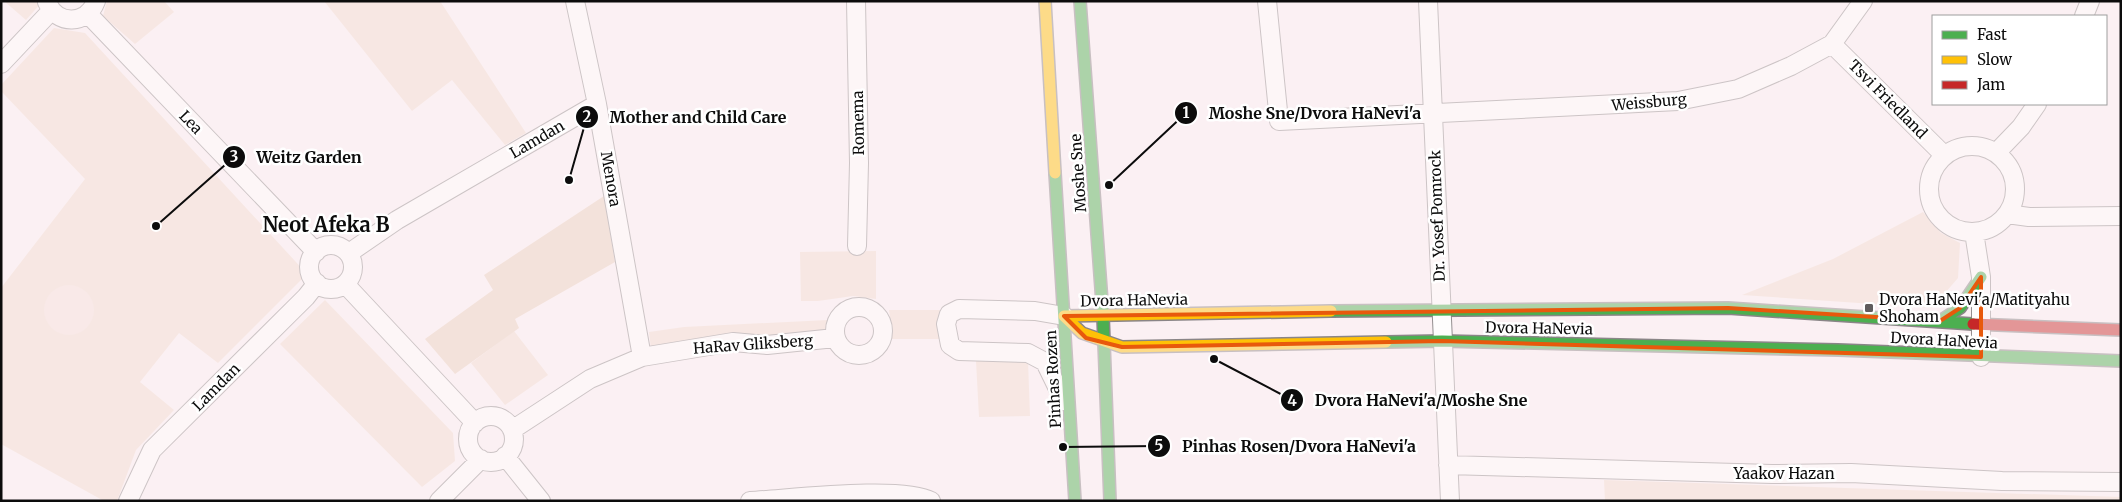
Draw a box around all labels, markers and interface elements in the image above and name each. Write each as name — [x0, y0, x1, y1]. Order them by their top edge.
legend — [1932, 15, 2107, 105]
text: Fast — [1977, 25, 2007, 44]
text: Slow — [1977, 50, 2012, 69]
street label: Tsvi Friedland — [1845, 56, 1931, 142]
text: Jam — [1976, 75, 2005, 94]
street label: Weissburg — [1610, 89, 1687, 115]
street label: Romema — [848, 90, 868, 156]
callout: Moshe Sne/Dvora HaNevi'a — [1174, 98, 1431, 129]
callout: Mother and Child Care — [574, 102, 796, 133]
text: 1 — [1183, 103, 1190, 122]
text: Moshe Sne/Dvora HaNevi'a — [1209, 103, 1421, 123]
street label: Lea — [175, 106, 207, 138]
text: 2 — [583, 107, 592, 126]
text: Mother and Child Care — [610, 107, 787, 127]
street label: Lamdan — [506, 116, 568, 162]
street label: Moshe Sne — [1066, 133, 1090, 213]
callout: Weitz Garden — [222, 141, 372, 172]
text: 3 — [230, 147, 238, 166]
text: Weitz Garden — [255, 147, 362, 167]
street label: Dr. Yosef Pomrock — [1425, 149, 1449, 282]
street label: Menora — [597, 150, 625, 208]
district label: Neot Afeka B — [263, 212, 389, 237]
street label: Dvora HaNevia — [1080, 290, 1188, 310]
place label: Dvora HaNevi'a/Matityahu Shoham — [1879, 290, 2070, 326]
marker: Dvora HaNevi'a/Matityahu Shoham — [1863, 302, 1875, 314]
street label: Dvora HaNevia — [1485, 318, 1593, 338]
street label: Dvora HaNevia — [1890, 328, 1998, 352]
street label: Pinhas Rozen — [1041, 329, 1065, 428]
street label: HaRav Gliksberg — [692, 330, 814, 358]
street label: Lamdan — [188, 359, 244, 415]
callout: Dvora HaNevi'a/Moshe Sne — [1280, 385, 1537, 416]
text: Dvora HaNevi'a/Moshe Sne — [1315, 390, 1528, 410]
text: 4 — [1287, 391, 1297, 410]
callout: Pinhas Rosen/Dvora HaNevi'a — [1147, 431, 1426, 462]
text: 5 — [1155, 436, 1163, 455]
text: Pinhas Rosen/Dvora HaNevi'a — [1182, 436, 1416, 456]
street label: Yaakov Hazan — [1732, 464, 1835, 483]

